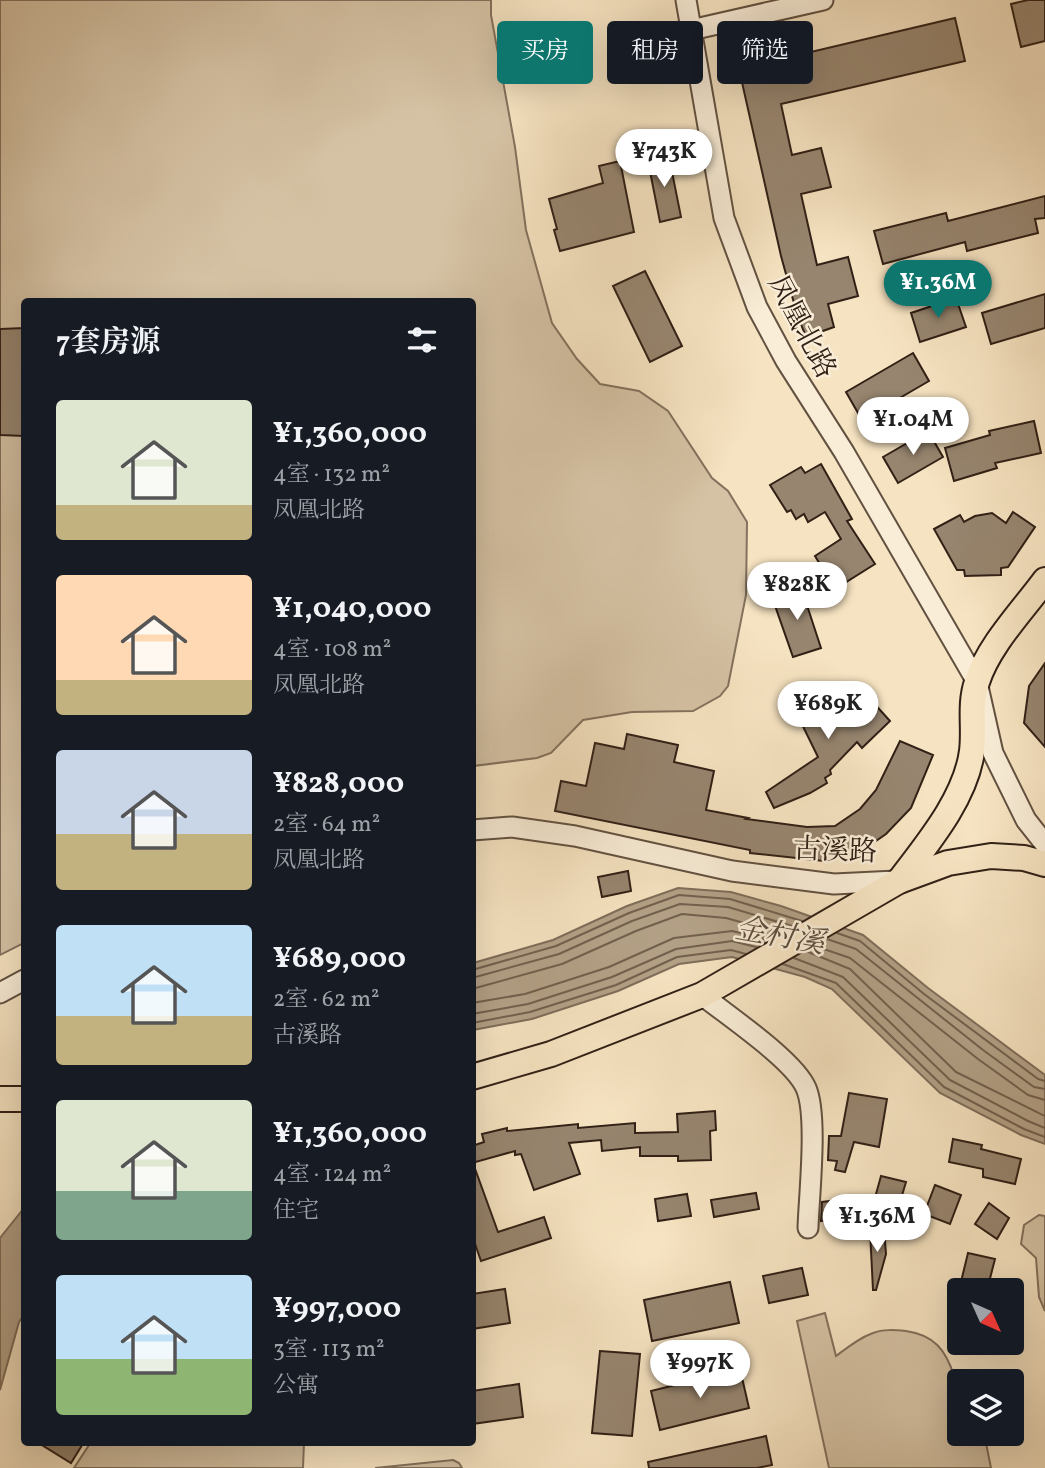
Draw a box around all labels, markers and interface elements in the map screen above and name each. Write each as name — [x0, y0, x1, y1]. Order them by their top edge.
chip: 买房 — [497, 21, 593, 84]
chip: 租房 — [607, 21, 703, 84]
chip: 筛选 — [717, 21, 813, 84]
pin: ¥743K — [615, 130, 713, 189]
text: ¥743K — [631, 136, 697, 168]
pin: ¥1.36M — [881, 260, 995, 320]
text: ¥1.36M — [900, 267, 976, 299]
street label: 凤凰北路 — [757, 269, 844, 386]
icon: filters — [403, 321, 441, 359]
text: 7套房源 — [56, 322, 160, 364]
pin: ¥1.04M — [856, 398, 970, 457]
text: ¥1.04M — [873, 404, 953, 436]
text: ¥1,360,000 — [273, 413, 427, 455]
icon: home — [112, 428, 196, 512]
text: 4室 · 132 m² — [273, 459, 390, 491]
text: 凤凰北路 — [273, 495, 365, 527]
pin: ¥828K — [748, 562, 846, 622]
text: ¥828K — [763, 569, 831, 601]
text: ¥1,040,000 — [273, 588, 431, 630]
icon: home — [112, 603, 196, 687]
text: 4室 · 108 m² — [273, 634, 391, 666]
text: 凤凰北路 — [273, 670, 365, 702]
pin: ¥689K — [779, 682, 877, 741]
text: ¥689K — [793, 688, 863, 720]
text: ¥828,000 — [273, 763, 404, 805]
icon: home — [112, 778, 196, 862]
text: 2室 · 64 m² — [273, 809, 380, 841]
street label: 古溪路 — [792, 831, 878, 872]
text: 凤凰北路 — [273, 845, 365, 877]
water label: 金村溪 — [732, 908, 831, 966]
text: ¥689,000 — [273, 938, 406, 980]
icon: home — [112, 953, 196, 1037]
text: 2室 · 62 m² — [273, 984, 380, 1016]
text: 古溪路 — [273, 1020, 342, 1052]
text: ¥1,360,000 — [273, 1113, 427, 1155]
icon: home — [112, 1128, 196, 1212]
text: 4室 · 124 m² — [273, 1159, 391, 1191]
pin: ¥1.36M — [820, 1194, 934, 1254]
text: 住宅 — [273, 1195, 319, 1227]
text: ¥1.36M — [839, 1201, 915, 1233]
north arrow — [947, 1278, 1024, 1354]
map controls — [947, 1278, 1024, 1446]
text: ¥997,000 — [273, 1288, 401, 1330]
icon: home — [112, 1303, 196, 1387]
text: 3室 · 113 m² — [273, 1334, 385, 1366]
pin: ¥997K — [651, 1340, 749, 1400]
text: ¥997K — [666, 1347, 734, 1379]
button: layers — [947, 1369, 1024, 1446]
text: 公寓 — [273, 1370, 319, 1402]

